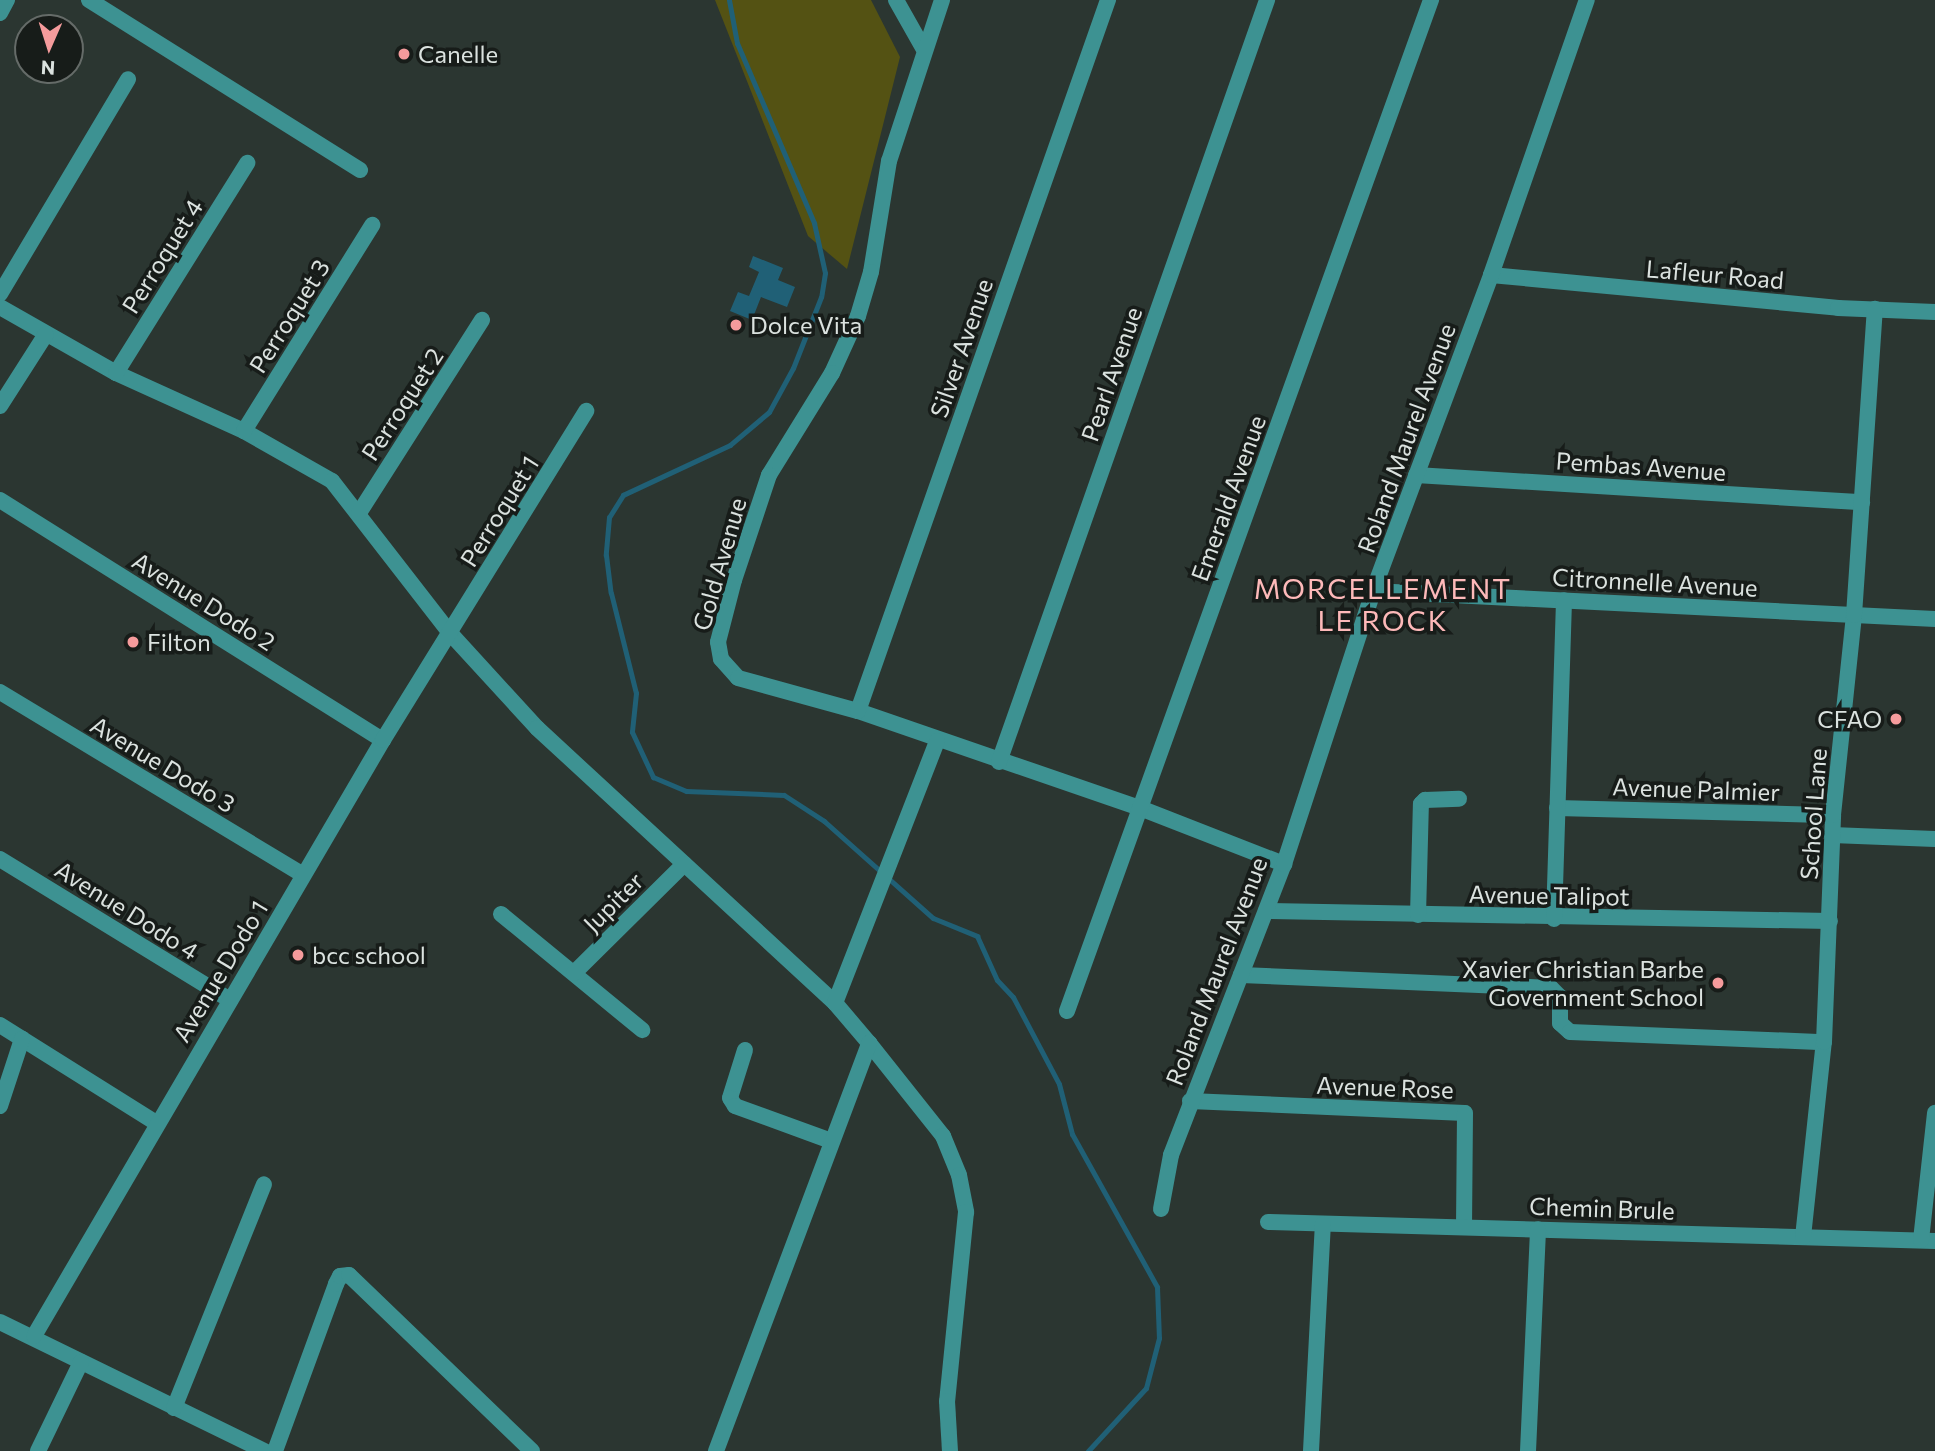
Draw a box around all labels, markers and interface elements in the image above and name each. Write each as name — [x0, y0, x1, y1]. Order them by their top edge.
north arrow — [14, 14, 84, 84]
place label: Canelle — [418, 40, 498, 68]
marker: Canelle — [396, 46, 412, 62]
text: N — [40, 57, 56, 80]
street label: Perroquet 4 — [116, 194, 208, 318]
street label: Perroquet 3 — [243, 254, 335, 378]
street label: Lafleur Road — [1645, 254, 1785, 294]
street label: Silver Avenue — [924, 275, 998, 421]
street label: Pearl Avenue — [1075, 303, 1147, 445]
place label: Dolce Vita — [750, 311, 862, 339]
marker: Dolce Vita — [728, 317, 744, 333]
street label: Roland Maurel Avenue — [1351, 320, 1461, 556]
street label: Perroquet 2 — [355, 342, 449, 466]
street label: Emerald Avenue — [1185, 411, 1271, 585]
street label: Pembas Avenue — [1555, 446, 1727, 486]
street label: Perroquet 1 — [454, 450, 544, 572]
street label: Gold Avenue — [686, 494, 752, 634]
street label: Avenue Dodo 2 — [127, 546, 281, 656]
street label: Citronnelle Avenue — [1552, 562, 1758, 602]
district label: MORCELLEMENT LE ROCK — [1255, 571, 1511, 637]
place label: Filton — [147, 628, 211, 656]
marker: Filton — [125, 634, 141, 650]
place label: CFAO — [1817, 705, 1882, 733]
street label: Avenue Dodo 3 — [86, 710, 240, 818]
marker: CFAO — [1888, 711, 1904, 727]
street label: School Lane — [1794, 747, 1832, 881]
street label: Avenue Palmier — [1612, 772, 1780, 806]
street label: Roland Maurel Avenue — [1159, 853, 1273, 1089]
street label: Avenue Dodo 4 — [50, 854, 204, 966]
street label: Jupiter — [577, 866, 649, 938]
street label: Avenue Talipot — [1468, 879, 1630, 911]
street label: Avenue Dodo 1 — [167, 895, 273, 1047]
place label: bcc school — [312, 941, 426, 969]
marker: bcc school — [290, 947, 306, 963]
place label: Xavier Christian Barbe Government School — [1462, 955, 1704, 1011]
marker: Xavier Christian Barbe Government School — [1710, 975, 1726, 991]
street label: Avenue Rose — [1316, 1070, 1454, 1104]
street label: Chemin Brule — [1529, 1191, 1675, 1225]

